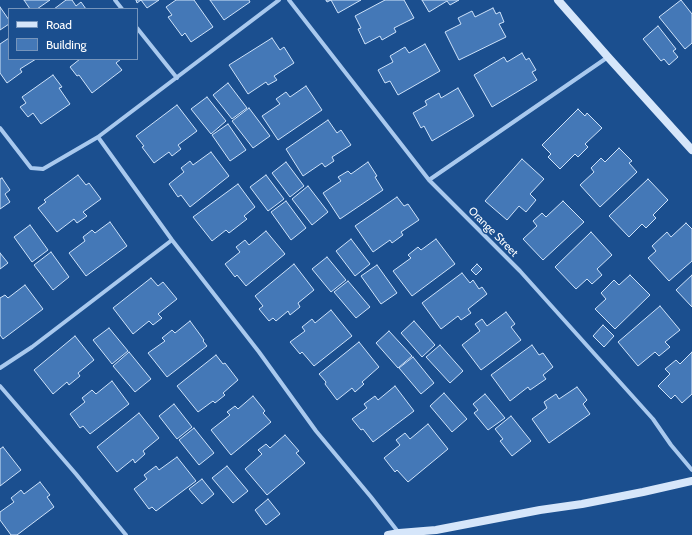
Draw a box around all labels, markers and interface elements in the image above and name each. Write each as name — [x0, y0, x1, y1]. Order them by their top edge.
legend — [8, 8, 138, 60]
text: Road — [46, 17, 72, 32]
text: Building — [46, 37, 87, 52]
street label: Orange Street — [465, 204, 521, 260]

